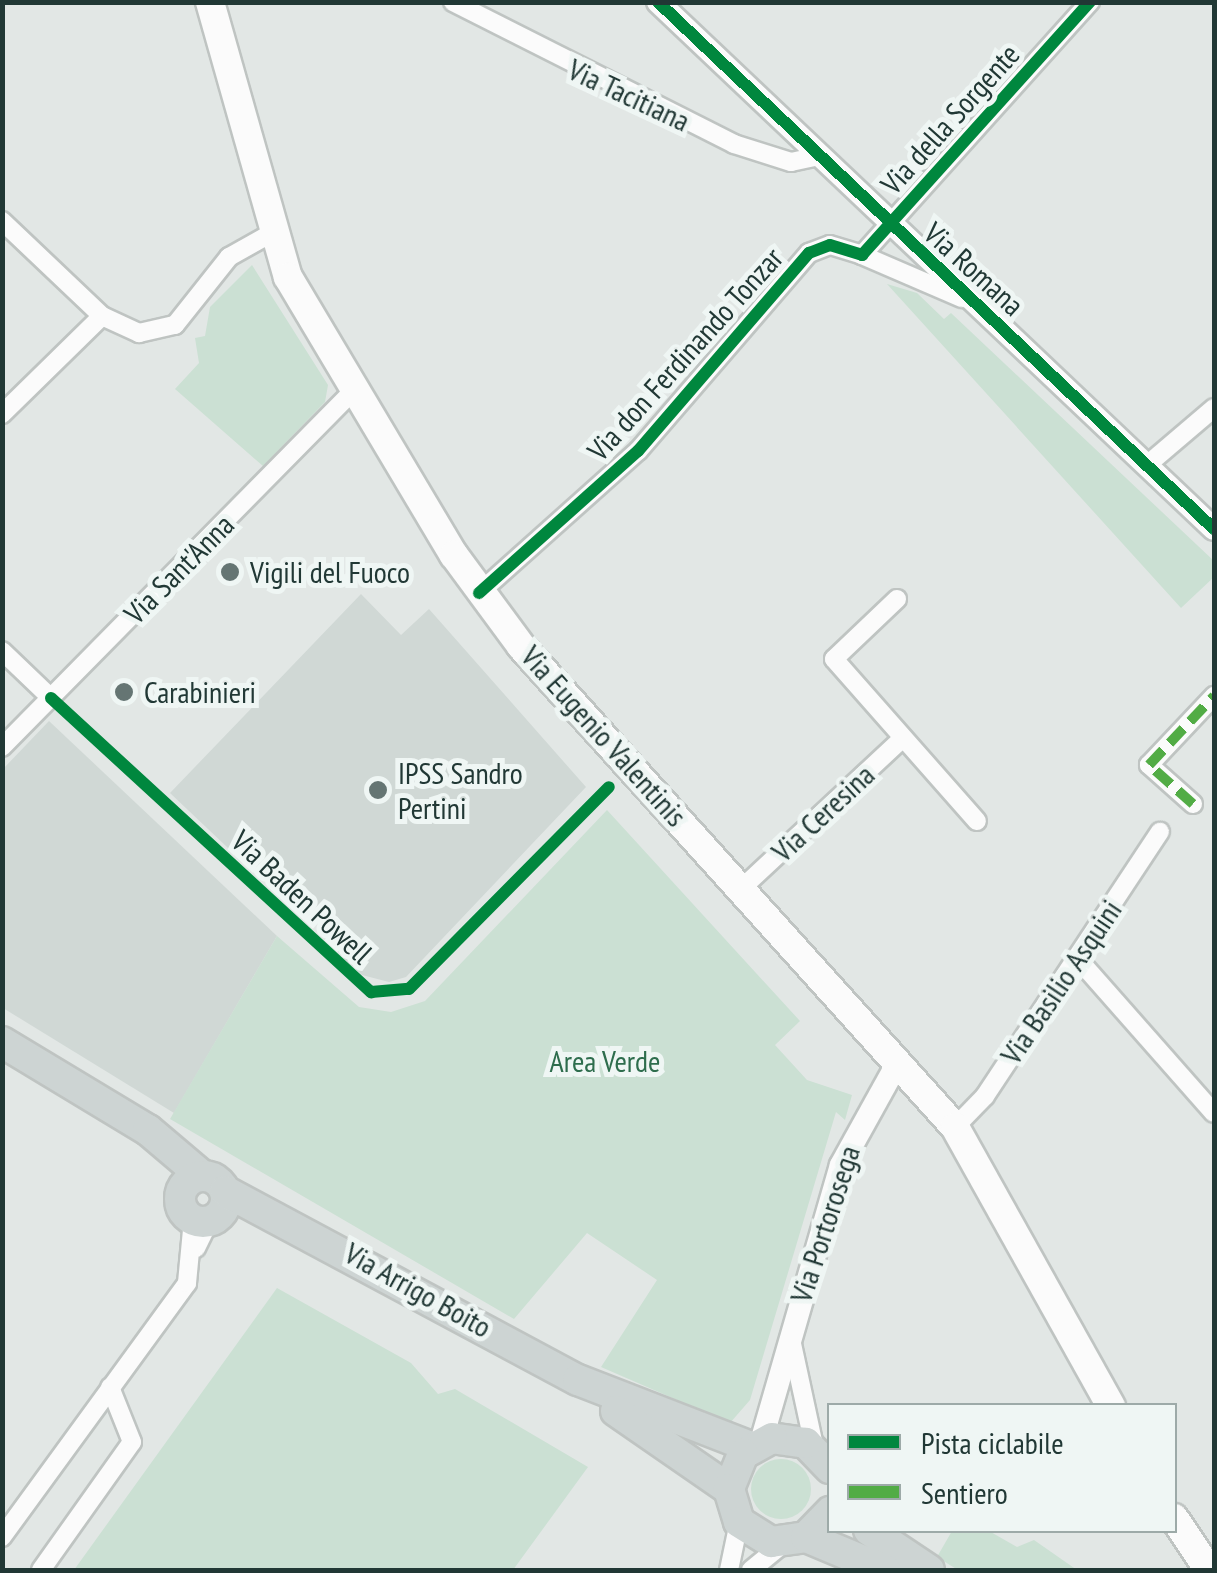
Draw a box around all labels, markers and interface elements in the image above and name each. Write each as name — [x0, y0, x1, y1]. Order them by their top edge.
street label: Via della Sorgente — [873, 37, 1027, 201]
street label: Via Tacitiana — [562, 51, 696, 139]
street label: Via Romana — [917, 215, 1031, 323]
street label: Via don Ferdinando Tonzar — [580, 240, 790, 468]
street label: Via Sant'Anna — [117, 507, 241, 631]
place label: Vigili del Fuoco — [250, 554, 410, 590]
marker: Vigili del Fuoco — [219, 561, 241, 583]
street label: Via Eugenio Valentinis — [513, 638, 695, 834]
place label: Carabinieri — [144, 674, 256, 710]
marker: Carabinieri — [113, 681, 135, 703]
place label: IPSS Sandro Pertini — [398, 755, 523, 826]
street label: Via Ceresina — [764, 757, 882, 869]
marker: IPSS Sandro Pertini — [367, 779, 389, 801]
street label: Via Baden Powell — [224, 823, 380, 971]
street label: Via Basilio Asquini — [993, 893, 1129, 1071]
park label: Area Verde — [549, 1043, 661, 1079]
street label: Via Portorosega — [783, 1141, 867, 1307]
street label: Via Arrigo Boito — [338, 1235, 498, 1345]
legend — [827, 1403, 1177, 1533]
text: Pista ciclabile — [921, 1423, 1064, 1462]
text: Sentiero — [921, 1473, 1008, 1512]

